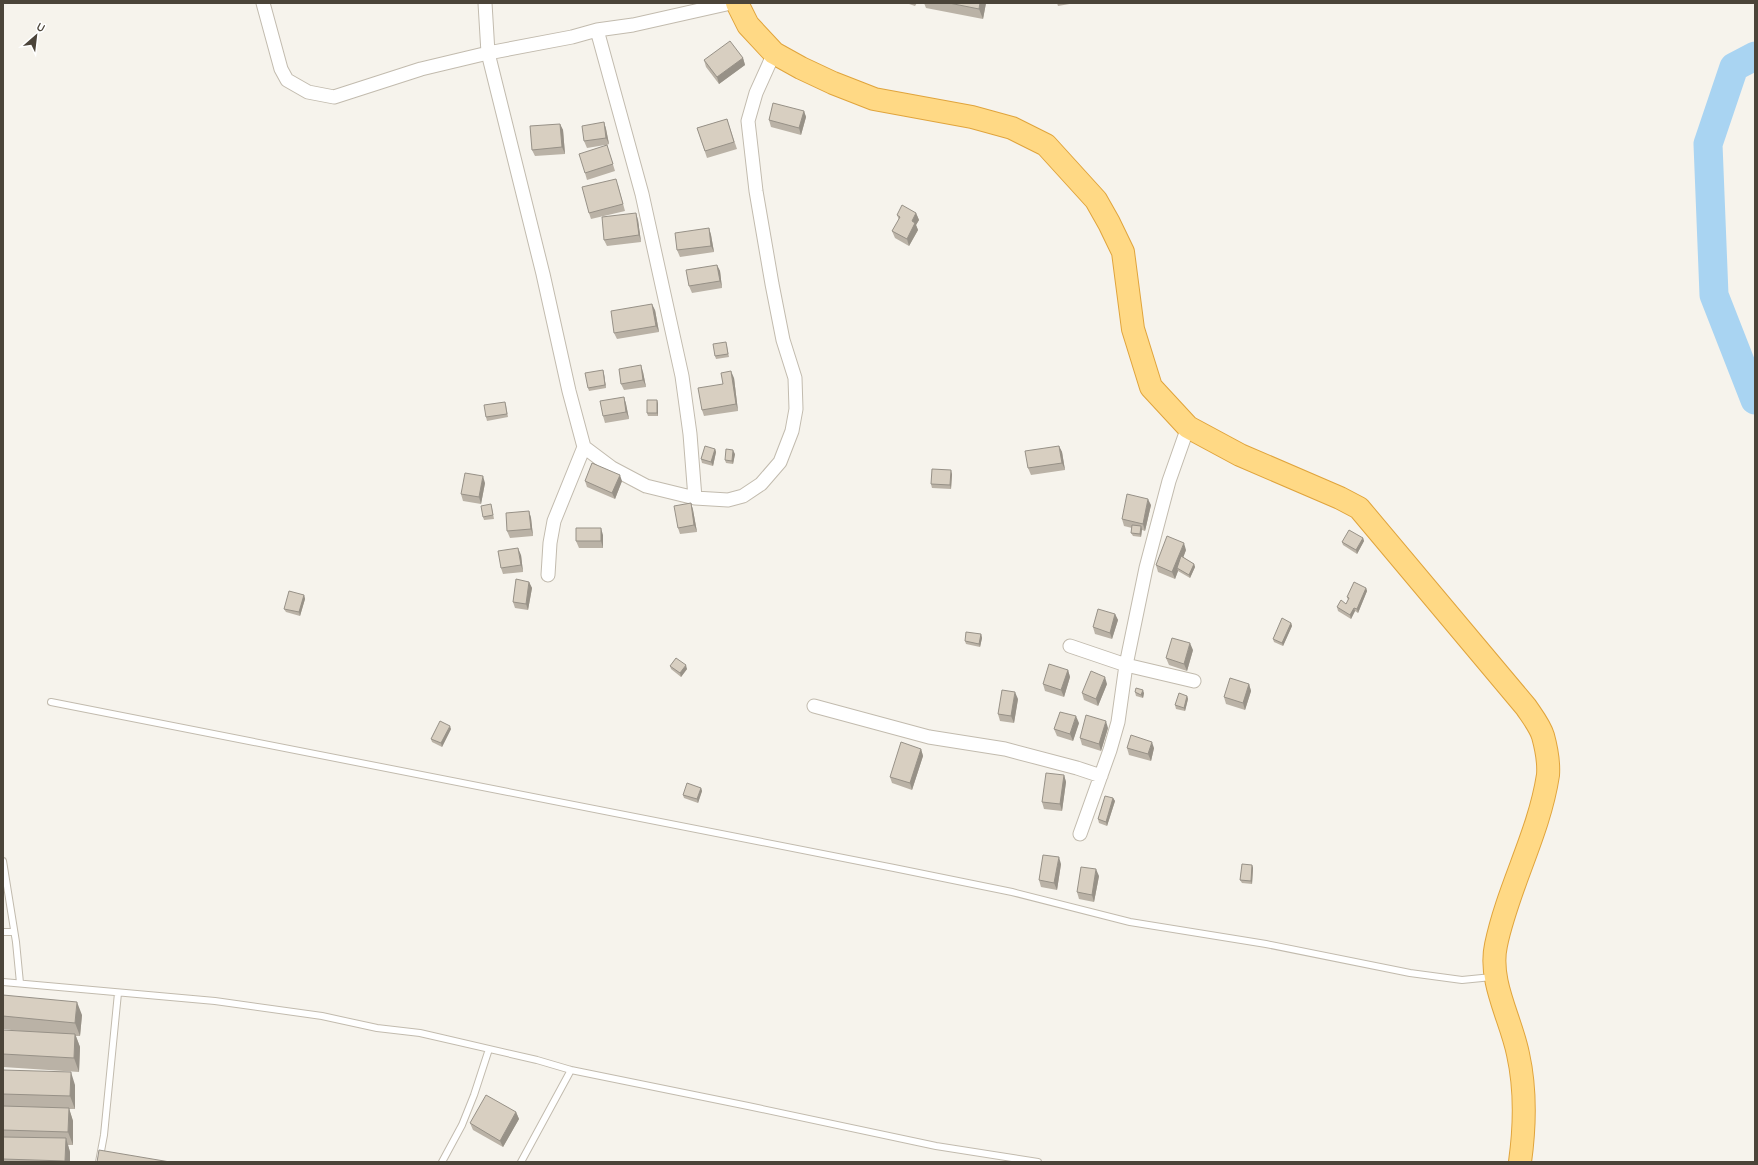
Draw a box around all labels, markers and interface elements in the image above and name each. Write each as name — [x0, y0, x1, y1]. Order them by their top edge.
north arrow — [16, 16, 56, 56]
text: U — [34, 19, 47, 35]

